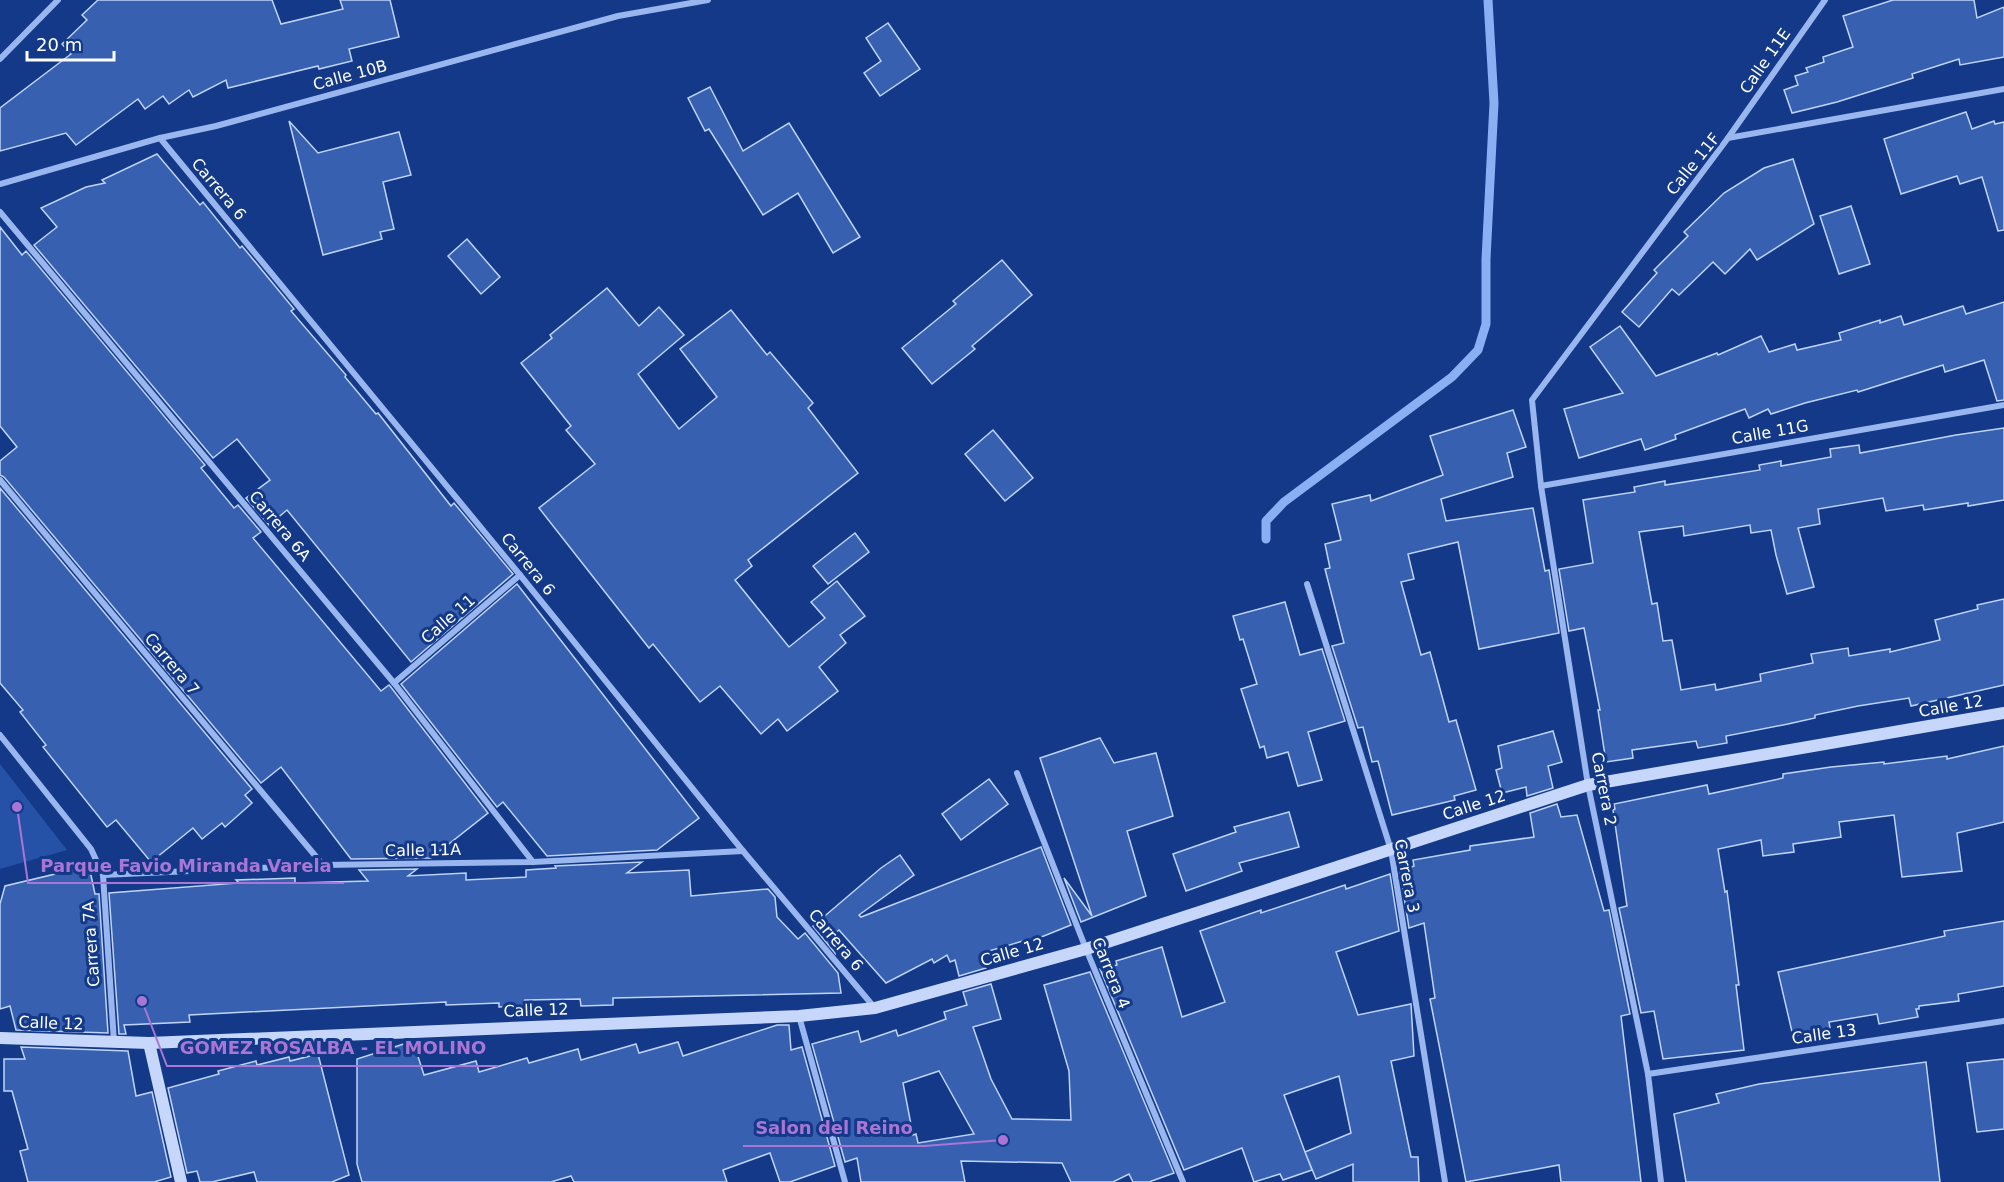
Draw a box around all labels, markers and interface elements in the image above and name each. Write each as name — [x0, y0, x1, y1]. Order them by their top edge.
scale bar — [27, 24, 114, 62]
street label: Calle 11E — [1736, 25, 1794, 97]
text: 20 m — [36, 34, 82, 55]
street label: Calle 10B — [311, 56, 389, 94]
street label: Calle 11F — [1662, 129, 1724, 199]
street label: Carrera 6 — [188, 154, 250, 224]
street label: Calle 11G — [1730, 416, 1810, 448]
street label: Carrera 6A — [245, 487, 315, 565]
street label: Carrera 6 — [497, 529, 559, 599]
street label: Calle 11 — [417, 590, 479, 648]
street label: Carrera 7 — [141, 629, 203, 699]
street label: Calle 12 — [1917, 691, 1985, 721]
street label: Carrera 2 — [1588, 750, 1620, 828]
street label: Calle 12 — [1440, 786, 1508, 824]
street label: Carrera 3 — [1391, 837, 1423, 915]
street label: Calle 11A — [385, 840, 461, 860]
callout: Parque Favio Miranda Varela — [28, 847, 344, 883]
text: Parque Favio Miranda Varela — [40, 855, 332, 876]
street label: Carrera 7A — [79, 900, 103, 988]
street label: Carrera 6 — [805, 905, 867, 975]
street label: Calle 12 — [978, 934, 1046, 970]
street label: Carrera 4 — [1088, 935, 1134, 1011]
street label: Calle 12 — [503, 999, 569, 1021]
street label: Calle 12 — [18, 1012, 84, 1034]
street label: Calle 13 — [1790, 1020, 1858, 1048]
callout: GOMEZ ROSALBA - EL MOLINO — [167, 1030, 498, 1066]
text: GOMEZ ROSALBA - EL MOLINO — [180, 1037, 486, 1058]
callout: Salon del Reino — [743, 1110, 924, 1146]
text: Salon del Reino — [755, 1117, 913, 1138]

